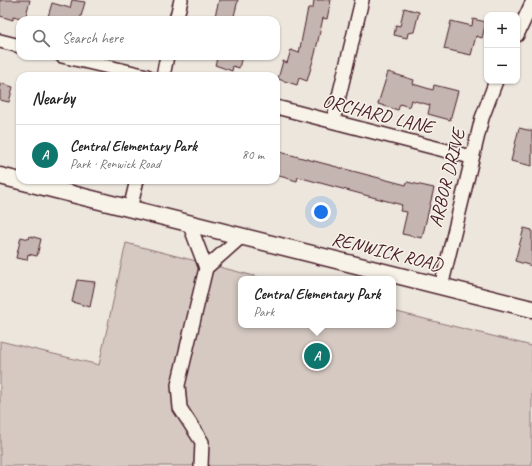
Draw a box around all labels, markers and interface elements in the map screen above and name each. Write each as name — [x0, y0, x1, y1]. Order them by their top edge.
map controls — [484, 12, 520, 84]
button: + — [484, 12, 520, 48]
search box — [16, 16, 280, 60]
icon: search — [30, 27, 52, 49]
text: Search here — [62, 29, 123, 48]
button: − — [484, 48, 520, 84]
text: Nearby — [32, 88, 75, 109]
street label: ORCHARD LANE — [320, 89, 439, 140]
street label: ARBOR DRIVE — [423, 124, 471, 229]
text: Central Elementary Park — [70, 137, 197, 156]
text: A — [42, 147, 48, 163]
text: 80 m — [242, 147, 264, 163]
text: Park · Renwick Road — [70, 156, 160, 172]
your location — [311, 202, 331, 222]
street label: RENWICK ROAD — [329, 227, 447, 278]
popup — [238, 276, 396, 328]
text: Central Elementary Park — [254, 285, 380, 304]
text: Park — [254, 304, 274, 320]
pin: A — [304, 341, 330, 371]

